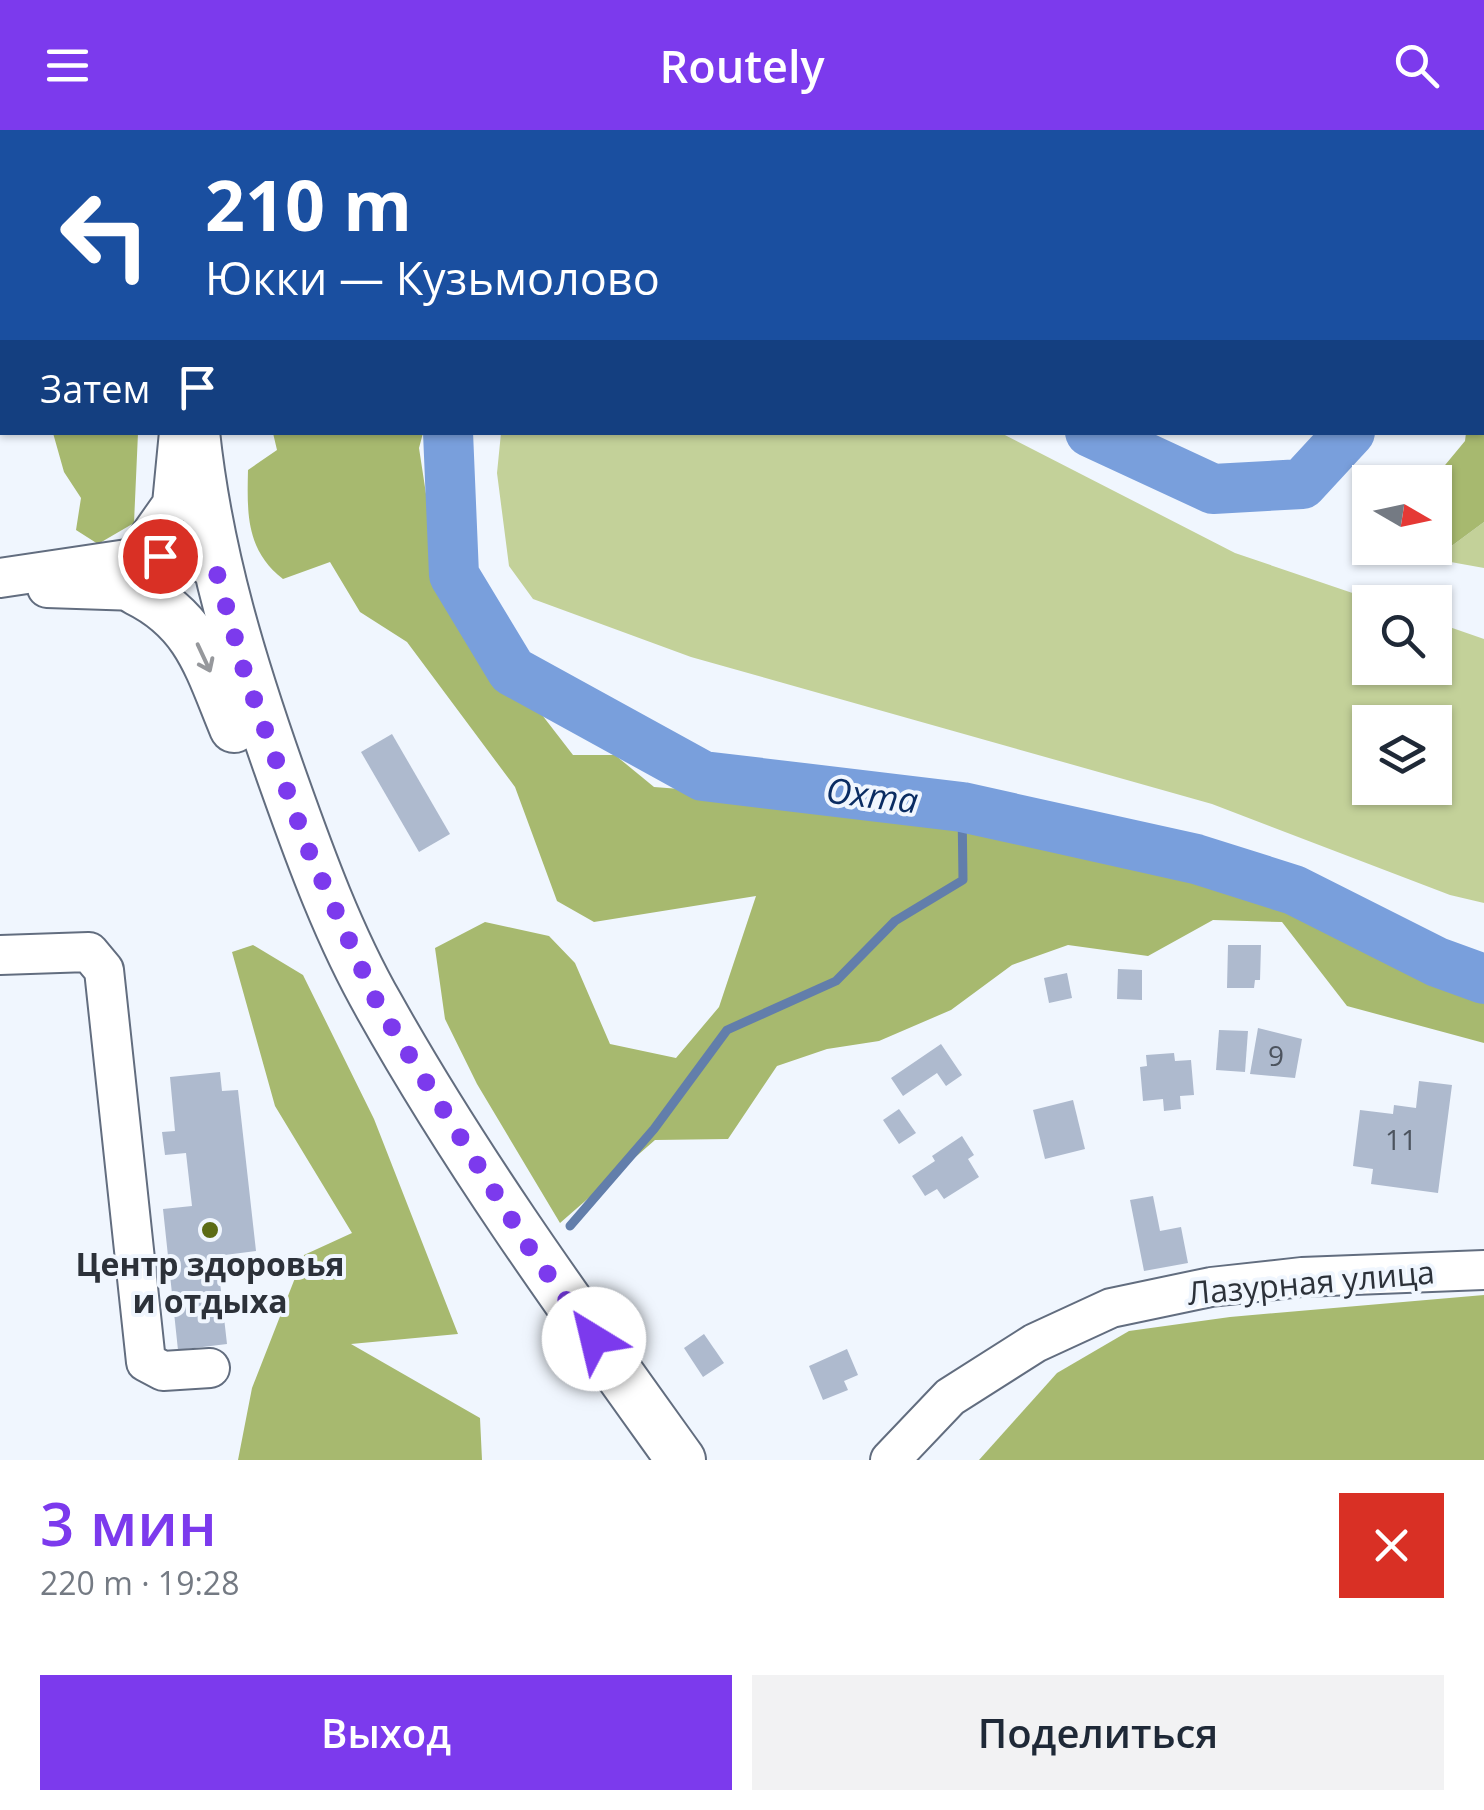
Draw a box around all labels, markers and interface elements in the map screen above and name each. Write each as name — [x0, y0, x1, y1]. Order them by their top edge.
text: Routely — [659, 35, 825, 96]
icon: menu — [40, 38, 95, 93]
icon: search — [1389, 38, 1444, 93]
text: 210 m — [205, 156, 412, 252]
icon: left — [40, 170, 170, 300]
text: Юкки — Кузьмолово — [205, 247, 660, 308]
icon: arrive — [170, 360, 225, 415]
text: Затем — [40, 362, 150, 414]
north arrow — [1352, 465, 1452, 565]
map controls — [1352, 465, 1452, 805]
pin — [118, 514, 203, 599]
icon: arrive — [133, 529, 188, 584]
button: search — [1352, 585, 1452, 685]
one-way arrow — [195, 642, 214, 672]
button: layers — [1352, 705, 1452, 805]
water label: Охта — [823, 766, 921, 823]
house number: 9 — [1268, 1036, 1284, 1074]
house number: 11 — [1385, 1120, 1417, 1158]
marker: Центр здоровья и отдыха — [199, 1219, 221, 1241]
place label: Центр здоровья и отдыха — [76, 1242, 344, 1322]
street label: Лазурная улица — [1186, 1249, 1436, 1314]
position arrow — [542, 1287, 646, 1391]
text: 3 мин — [40, 1482, 217, 1564]
button: close — [1339, 1493, 1444, 1598]
text: 220 m · 19:28 — [40, 1561, 239, 1604]
button: Выход — [40, 1675, 732, 1790]
button: Поделиться — [752, 1675, 1444, 1790]

